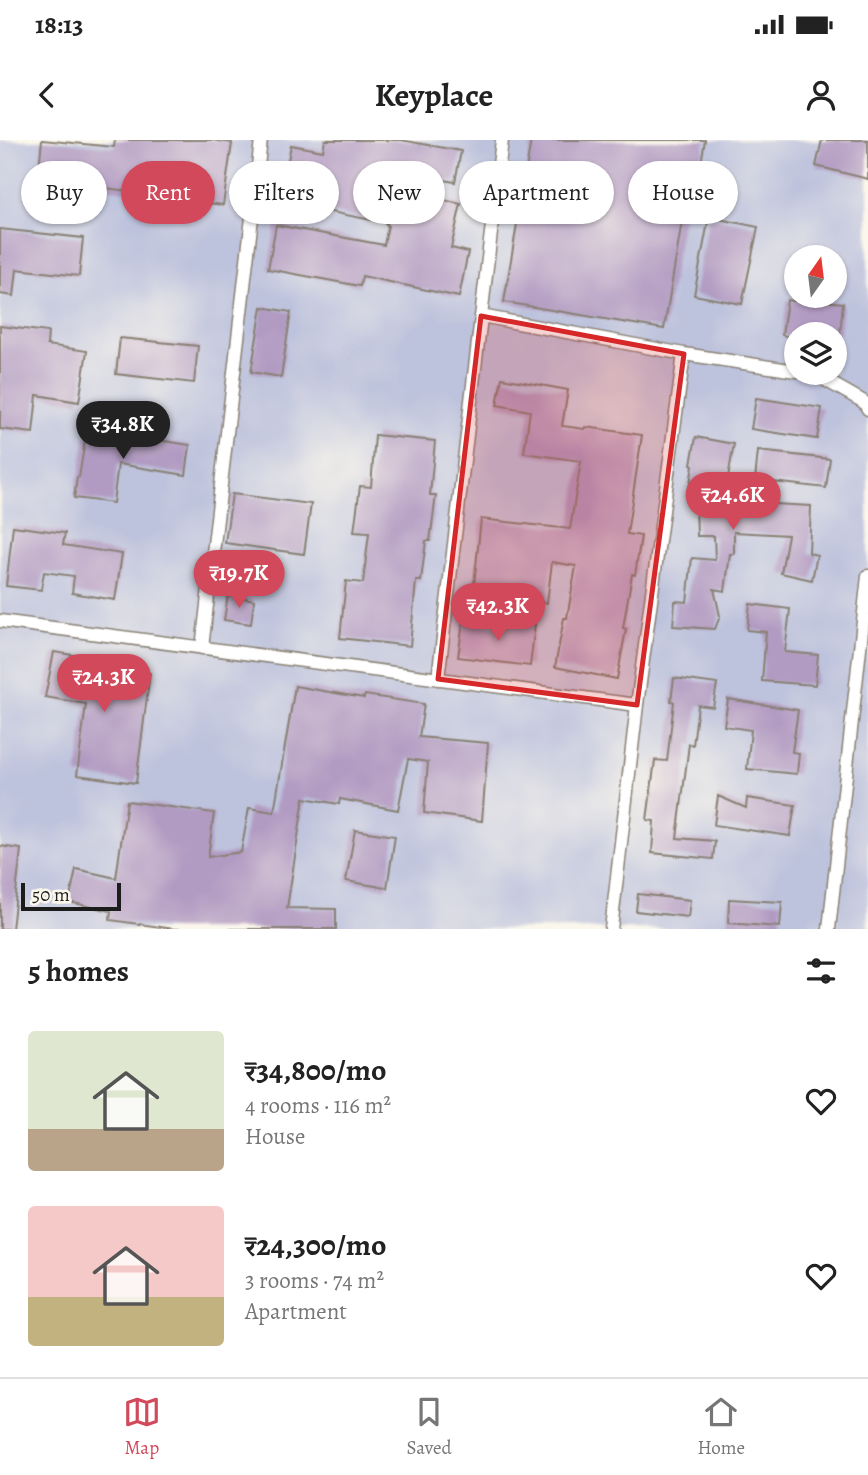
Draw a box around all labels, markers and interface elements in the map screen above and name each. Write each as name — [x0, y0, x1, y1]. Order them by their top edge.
text: 18:13 — [35, 7, 83, 42]
text: Keyplace — [375, 73, 493, 117]
icon: back — [28, 76, 66, 114]
icon: person — [802, 76, 840, 114]
chip: Buy — [21, 161, 107, 224]
chip: Rent — [121, 161, 215, 224]
chip: Filters — [229, 161, 339, 224]
chip: New — [353, 161, 445, 224]
chip: Apartment — [459, 161, 614, 224]
chip: House — [628, 161, 738, 224]
north arrow — [784, 245, 847, 308]
map controls — [784, 245, 847, 385]
button: layers — [784, 322, 847, 385]
pin: ₹34.8K — [66, 402, 180, 461]
text: ₹34.8K — [92, 408, 154, 439]
pin: ₹24.6K — [676, 472, 790, 532]
text: ₹24.6K — [702, 479, 764, 510]
pin: ₹19.7K — [182, 550, 296, 610]
text: ₹19.7K — [210, 557, 268, 588]
pin: ₹42.3K — [441, 584, 555, 643]
text: ₹42.3K — [467, 590, 529, 621]
pin: ₹24.3K — [47, 654, 161, 714]
text: ₹24.3K — [73, 661, 135, 692]
scale bar — [21, 880, 121, 912]
text: 50 m — [32, 882, 70, 908]
text: 5 homes — [28, 951, 129, 991]
icon: filters — [802, 952, 840, 990]
text: ₹34,800/mo — [245, 1050, 386, 1090]
icon: home — [84, 1059, 168, 1143]
icon: heart — [802, 1082, 840, 1120]
text: 4 rooms · 116 m² — [245, 1090, 391, 1121]
text: House — [245, 1121, 305, 1152]
text: ₹24,300/mo — [245, 1225, 386, 1265]
icon: home — [84, 1234, 168, 1318]
icon: heart — [802, 1257, 840, 1295]
text: 3 rooms · 74 m² — [245, 1265, 384, 1296]
text: Apartment — [245, 1296, 347, 1327]
tab: Map — [123, 1393, 161, 1461]
tab: Saved — [407, 1393, 452, 1461]
tab: Home — [697, 1393, 745, 1461]

